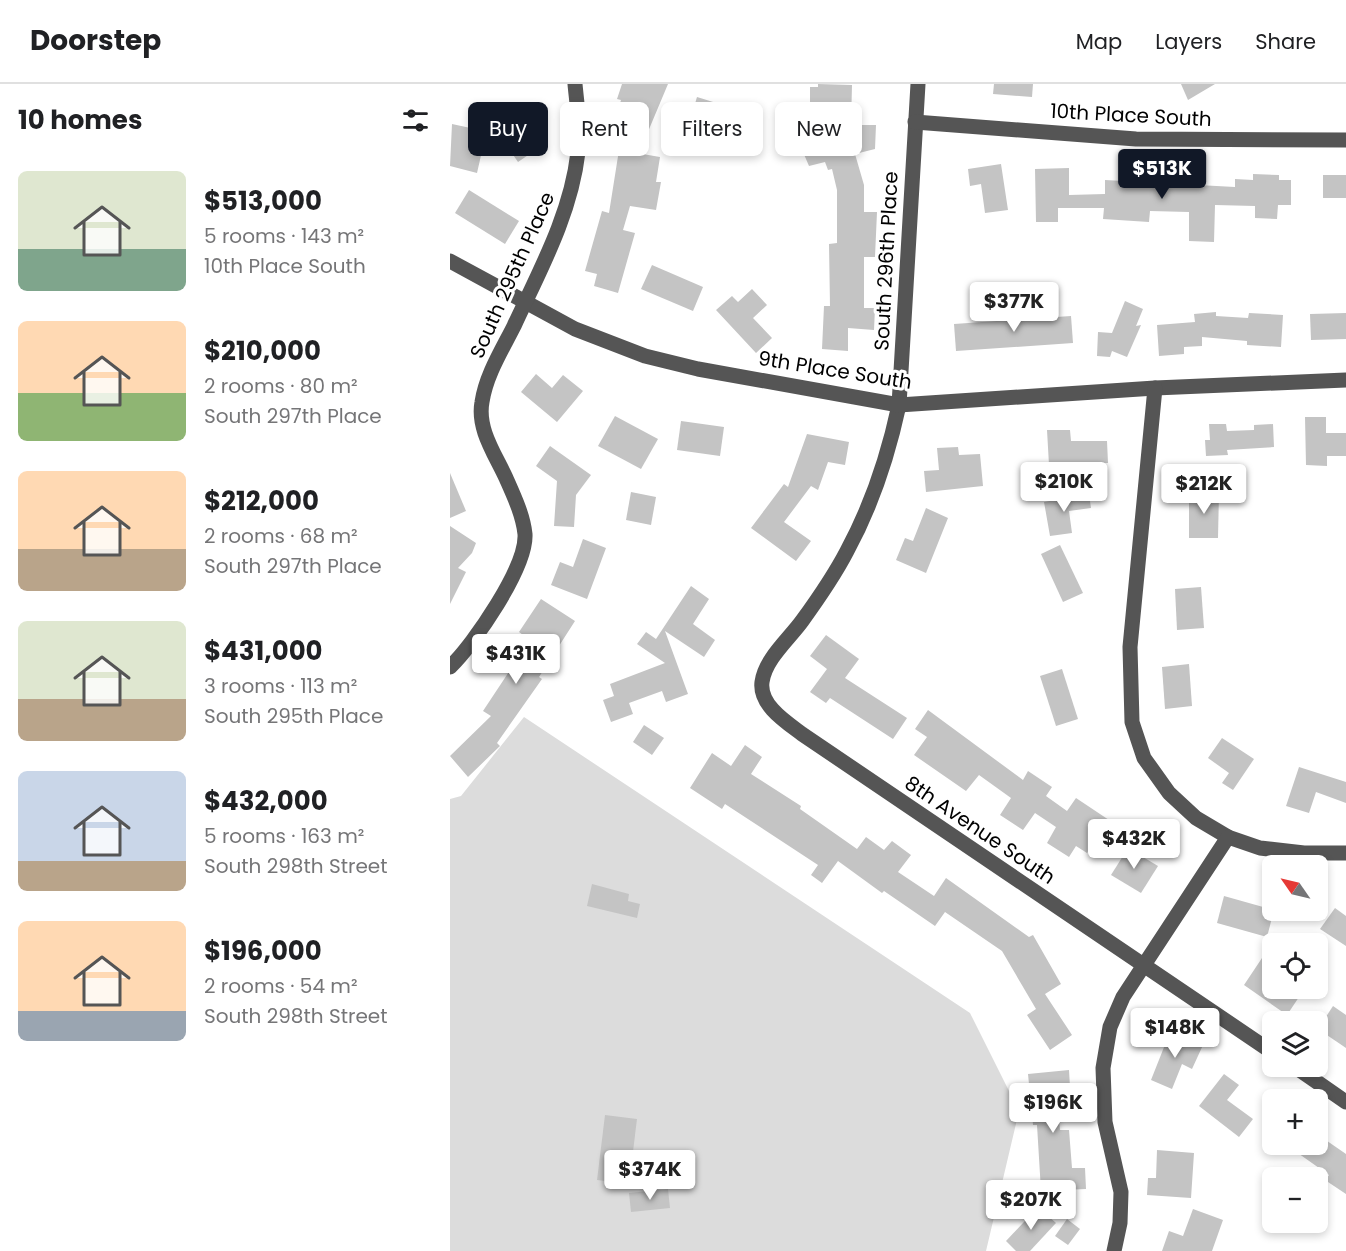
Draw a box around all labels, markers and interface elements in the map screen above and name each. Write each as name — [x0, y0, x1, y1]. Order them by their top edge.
text: Doorstep — [30, 21, 161, 60]
text: Map — [1076, 27, 1122, 56]
text: Layers — [1155, 27, 1222, 56]
text: Share — [1255, 27, 1316, 56]
street label: 10th Place South — [1050, 97, 1212, 133]
text: 10 homes — [18, 102, 142, 138]
chip: Buy — [468, 102, 548, 156]
chip: Rent — [560, 102, 649, 156]
chip: Filters — [661, 102, 763, 156]
chip: New — [775, 102, 862, 156]
icon: filters — [399, 104, 432, 137]
pin: $513K — [1120, 149, 1204, 200]
text: $513K — [1132, 154, 1192, 182]
street label: South 296th Place — [867, 171, 905, 351]
text: $513,000 — [204, 183, 322, 219]
street label: South 295th Place — [463, 187, 561, 363]
icon: home — [66, 195, 138, 267]
text: 5 rooms · 143 m² — [204, 222, 364, 250]
text: 10th Place South — [204, 252, 366, 280]
pin: $377K — [972, 282, 1056, 333]
text: $377K — [984, 287, 1044, 315]
text: $210,000 — [204, 333, 321, 369]
street label: 9th Place South — [756, 344, 914, 396]
icon: home — [66, 345, 138, 417]
text: 2 rooms · 80 m² — [204, 372, 358, 400]
text: South 297th Place — [204, 402, 382, 430]
pin: $210K — [1022, 462, 1106, 513]
pin: $212K — [1162, 464, 1246, 515]
text: $210K — [1034, 467, 1094, 495]
text: $212K — [1175, 469, 1233, 497]
text: $212,000 — [204, 483, 319, 519]
icon: home — [66, 495, 138, 567]
text: 2 rooms · 68 m² — [204, 522, 358, 550]
text: South 297th Place — [204, 552, 382, 580]
text: $431,000 — [204, 633, 323, 669]
pin: $431K — [474, 634, 558, 685]
text: $431K — [486, 639, 546, 667]
icon: home — [66, 645, 138, 717]
text: 3 rooms · 113 m² — [204, 672, 357, 700]
text: South 295th Place — [204, 702, 383, 730]
street label: 8th Avenue South — [899, 769, 1061, 891]
text: $432,000 — [204, 783, 328, 819]
icon: home — [66, 795, 138, 867]
pin: $432K — [1092, 819, 1176, 870]
text: 5 rooms · 163 m² — [204, 822, 364, 850]
text: $432K — [1102, 824, 1166, 852]
text: South 298th Street — [204, 852, 387, 880]
north arrow — [1262, 855, 1328, 921]
map controls — [1262, 855, 1328, 1233]
text: $196,000 — [204, 933, 322, 969]
button: locate — [1262, 933, 1328, 999]
icon: home — [66, 945, 138, 1017]
text: 2 rooms · 54 m² — [204, 972, 358, 1000]
text: South 298th Street — [204, 1002, 387, 1030]
pin: $148K — [1133, 1008, 1217, 1059]
button: layers — [1262, 1011, 1328, 1077]
text: $148K — [1144, 1013, 1206, 1041]
pin: $196K — [1011, 1083, 1095, 1134]
text: $196K — [1023, 1088, 1083, 1116]
button: + — [1262, 1089, 1328, 1155]
pin: $374K — [608, 1150, 692, 1201]
text: $374K — [618, 1155, 682, 1183]
button: − — [1262, 1167, 1328, 1233]
pin: $207K — [989, 1180, 1073, 1231]
text: $207K — [1000, 1185, 1062, 1213]

